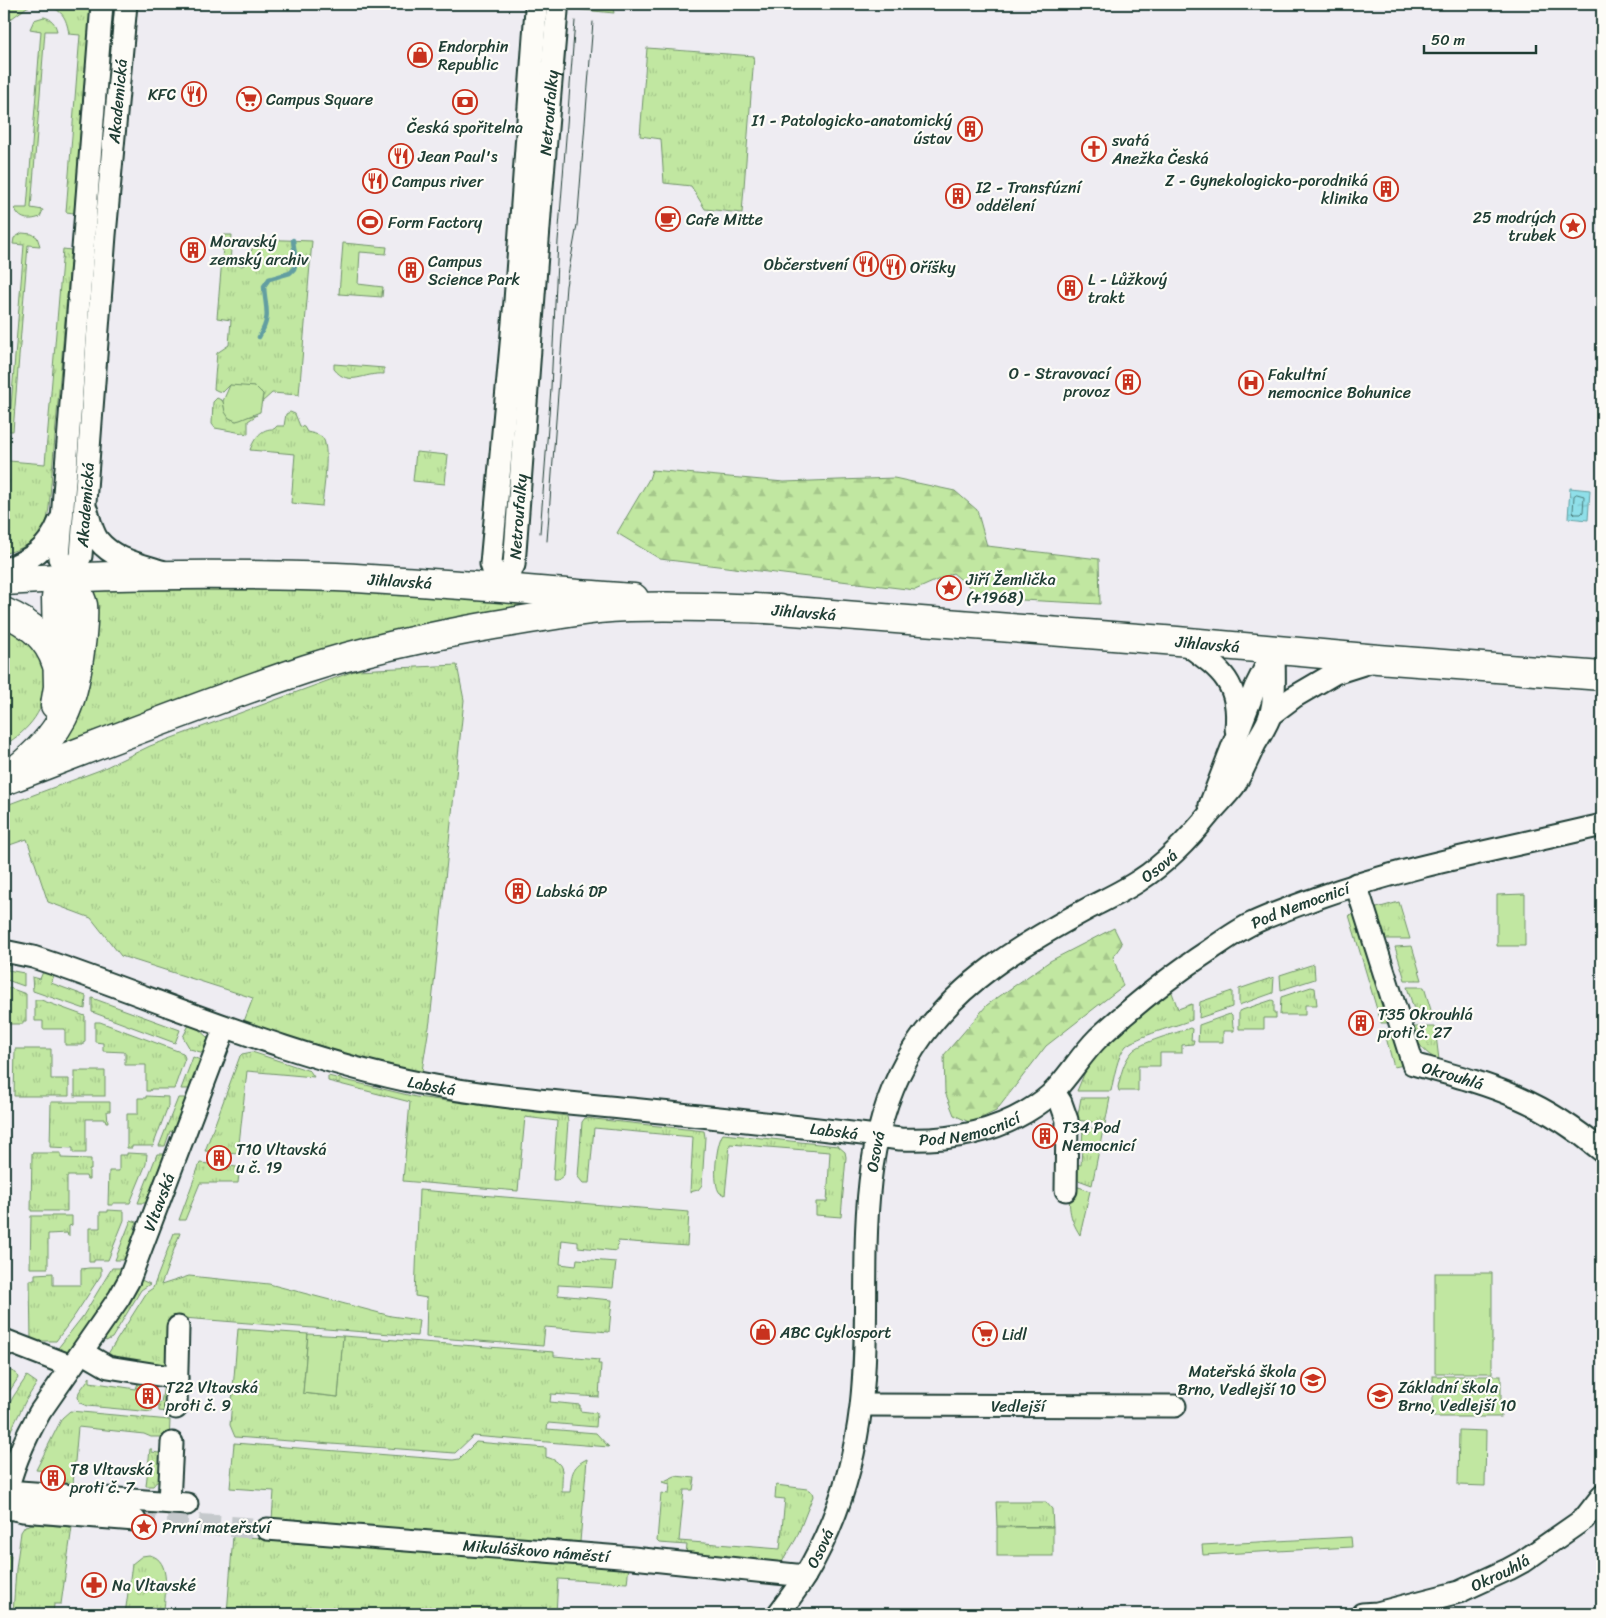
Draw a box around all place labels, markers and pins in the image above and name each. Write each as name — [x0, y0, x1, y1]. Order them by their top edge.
place label: Endorphin Republic — [438, 32, 509, 79]
shop icon: Endorphin Republic — [407, 42, 433, 68]
place label: KFC — [148, 80, 176, 109]
restaurant icon: KFC — [181, 81, 207, 107]
place label: Campus Square — [266, 85, 373, 114]
supermarket icon: Campus Square — [236, 86, 262, 112]
bank icon: Česká spořitelna — [452, 89, 478, 115]
place label: I1 - Patologicko-anatomický ústav — [751, 106, 953, 153]
place label: Česká spořitelna — [407, 113, 523, 142]
building icon: I1 - Patologicko-anatomický ústav — [957, 116, 983, 142]
place label: svatá Anežka Česká — [1111, 126, 1208, 173]
church icon: svatá Anežka Česká — [1081, 136, 1107, 162]
place label: Jean Paul's — [417, 142, 498, 171]
restaurant icon: Jean Paul's — [388, 143, 414, 169]
place label: Z - Gynekologicko-porodniká klinika — [1165, 166, 1368, 213]
place label: Campus river — [392, 167, 485, 196]
restaurant icon: Campus river — [362, 168, 388, 194]
place label: I2 - Transfúzní oddělení — [975, 173, 1083, 220]
building icon: Z - Gynekologicko-porodniká klinika — [1373, 176, 1399, 202]
building icon: I2 - Transfúzní oddělení — [945, 183, 971, 209]
place label: 25 modrých trubek — [1473, 203, 1556, 250]
place label: Cafe Mitte — [686, 205, 763, 234]
cafe icon: Cafe Mitte — [655, 206, 681, 232]
place label: Form Factory — [388, 208, 483, 237]
sports icon: Form Factory — [357, 209, 383, 235]
place icon: 25 modrých trubek — [1560, 213, 1586, 239]
place label: Moravský zemský archiv — [209, 227, 309, 274]
building icon: Moravský zemský archiv — [180, 237, 206, 263]
place label: Campus Science Park — [428, 247, 520, 294]
place label: Občerstvení — [764, 250, 851, 279]
restaurant icon: Občerstvení — [853, 251, 879, 277]
place label: Oříšky — [910, 253, 956, 282]
restaurant icon: Oříšky — [880, 254, 906, 280]
building icon: Campus Science Park — [398, 257, 424, 283]
place label: L - Lůžkový trakt — [1088, 265, 1168, 312]
building icon: L - Lůžkový trakt — [1057, 275, 1083, 301]
place label: O - Stravovací provoz — [1009, 359, 1113, 406]
place label: Fakultní nemocnice Bohunice — [1268, 360, 1411, 407]
building icon: O - Stravovací provoz — [1115, 369, 1141, 395]
hospital icon: Fakultní nemocnice Bohunice — [1238, 370, 1264, 396]
place label: Jiří Žemlička (+1968) — [965, 565, 1056, 612]
place icon: Jiří Žemlička (+1968) — [936, 575, 962, 601]
place label: Labská DP — [536, 877, 608, 906]
building icon: Labská DP — [505, 878, 531, 904]
place label: T35 Okrouhlá proti č. 27 — [1377, 1000, 1473, 1047]
building icon: T35 Okrouhlá proti č. 27 — [1348, 1010, 1374, 1036]
place label: T34 Pod Nemocnicí — [1062, 1113, 1138, 1160]
building icon: T34 Pod Nemocnicí — [1032, 1123, 1058, 1149]
place label: T10 Vltavská u č. 19 — [236, 1135, 326, 1182]
building icon: T10 Vltavská u č. 19 — [206, 1145, 232, 1171]
place label: ABC Cyklosport — [779, 1318, 891, 1347]
shop icon: ABC Cyklosport — [750, 1319, 776, 1345]
place label: Lidl — [1002, 1320, 1027, 1349]
supermarket icon: Lidl — [972, 1321, 998, 1347]
place label: Mateřská škola Brno, Vedlejší 10 — [1178, 1357, 1297, 1404]
school or university icon: Mateřská škola Brno, Vedlejší 10 — [1300, 1367, 1326, 1393]
place label: T22 Vltavská proti č. 9 — [165, 1373, 258, 1420]
place label: Základní škola Brno, Vedlejší 10 — [1398, 1373, 1516, 1420]
building icon: T22 Vltavská proti č. 9 — [135, 1383, 161, 1409]
school or university icon: Základní škola Brno, Vedlejší 10 — [1367, 1383, 1393, 1409]
place label: T8 Vltavská proti č. 7 — [69, 1455, 153, 1502]
building icon: T8 Vltavská proti č. 7 — [40, 1465, 66, 1491]
place label: První mateřství — [162, 1513, 273, 1542]
place icon: První mateřství — [131, 1514, 157, 1540]
place label: Na Vltavské — [112, 1571, 196, 1600]
pharmacy icon: Na Vltavské — [81, 1572, 107, 1598]

